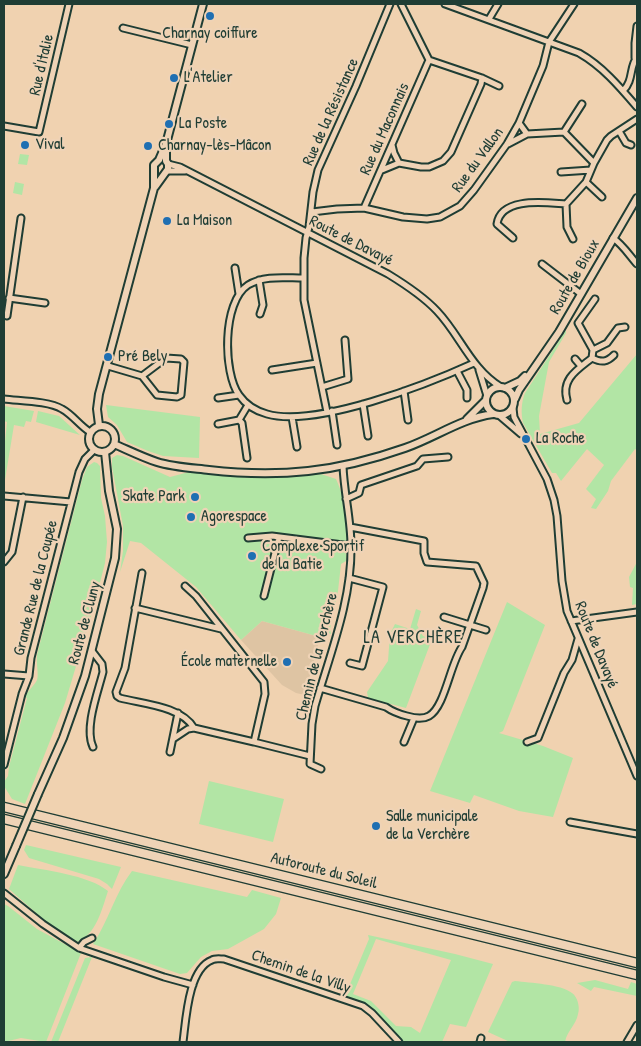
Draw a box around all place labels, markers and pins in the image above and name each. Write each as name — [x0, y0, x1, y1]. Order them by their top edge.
marker: Charnay coiffure — [204, 10, 216, 22]
place label: Charnay coiffure — [162, 24, 258, 44]
place label: L'Atelier — [184, 68, 233, 88]
marker: L'Atelier — [168, 72, 180, 84]
place label: La Poste — [179, 114, 227, 134]
marker: La Poste — [163, 118, 175, 130]
place label: Vival — [35, 135, 65, 155]
place label: Charnay-lès-Mâcon — [158, 136, 272, 156]
marker: Vival — [19, 139, 31, 151]
marker: Charnay-lès-Mâcon — [142, 140, 154, 152]
place label: La Maison — [177, 211, 232, 231]
marker: La Maison — [161, 215, 173, 227]
place label: Pré Bely — [118, 347, 167, 367]
marker: Pré Bely — [102, 351, 114, 363]
place label: La Roche — [536, 429, 585, 449]
marker: La Roche — [520, 433, 532, 445]
place label: Skate Park — [122, 487, 185, 507]
marker: Skate Park — [189, 491, 201, 503]
place label: Agorespace — [201, 507, 267, 527]
marker: Agorespace — [185, 511, 197, 523]
place label: Complexe Sportif de la Batie — [262, 537, 364, 575]
marker: Complexe Sportif de la Batie — [246, 550, 258, 562]
place label: École maternelle — [181, 652, 277, 672]
marker: École maternelle — [281, 656, 293, 668]
place label: Salle municipale de la Verchère — [386, 807, 478, 845]
marker: Salle municipale de la Verchère — [370, 820, 382, 832]

